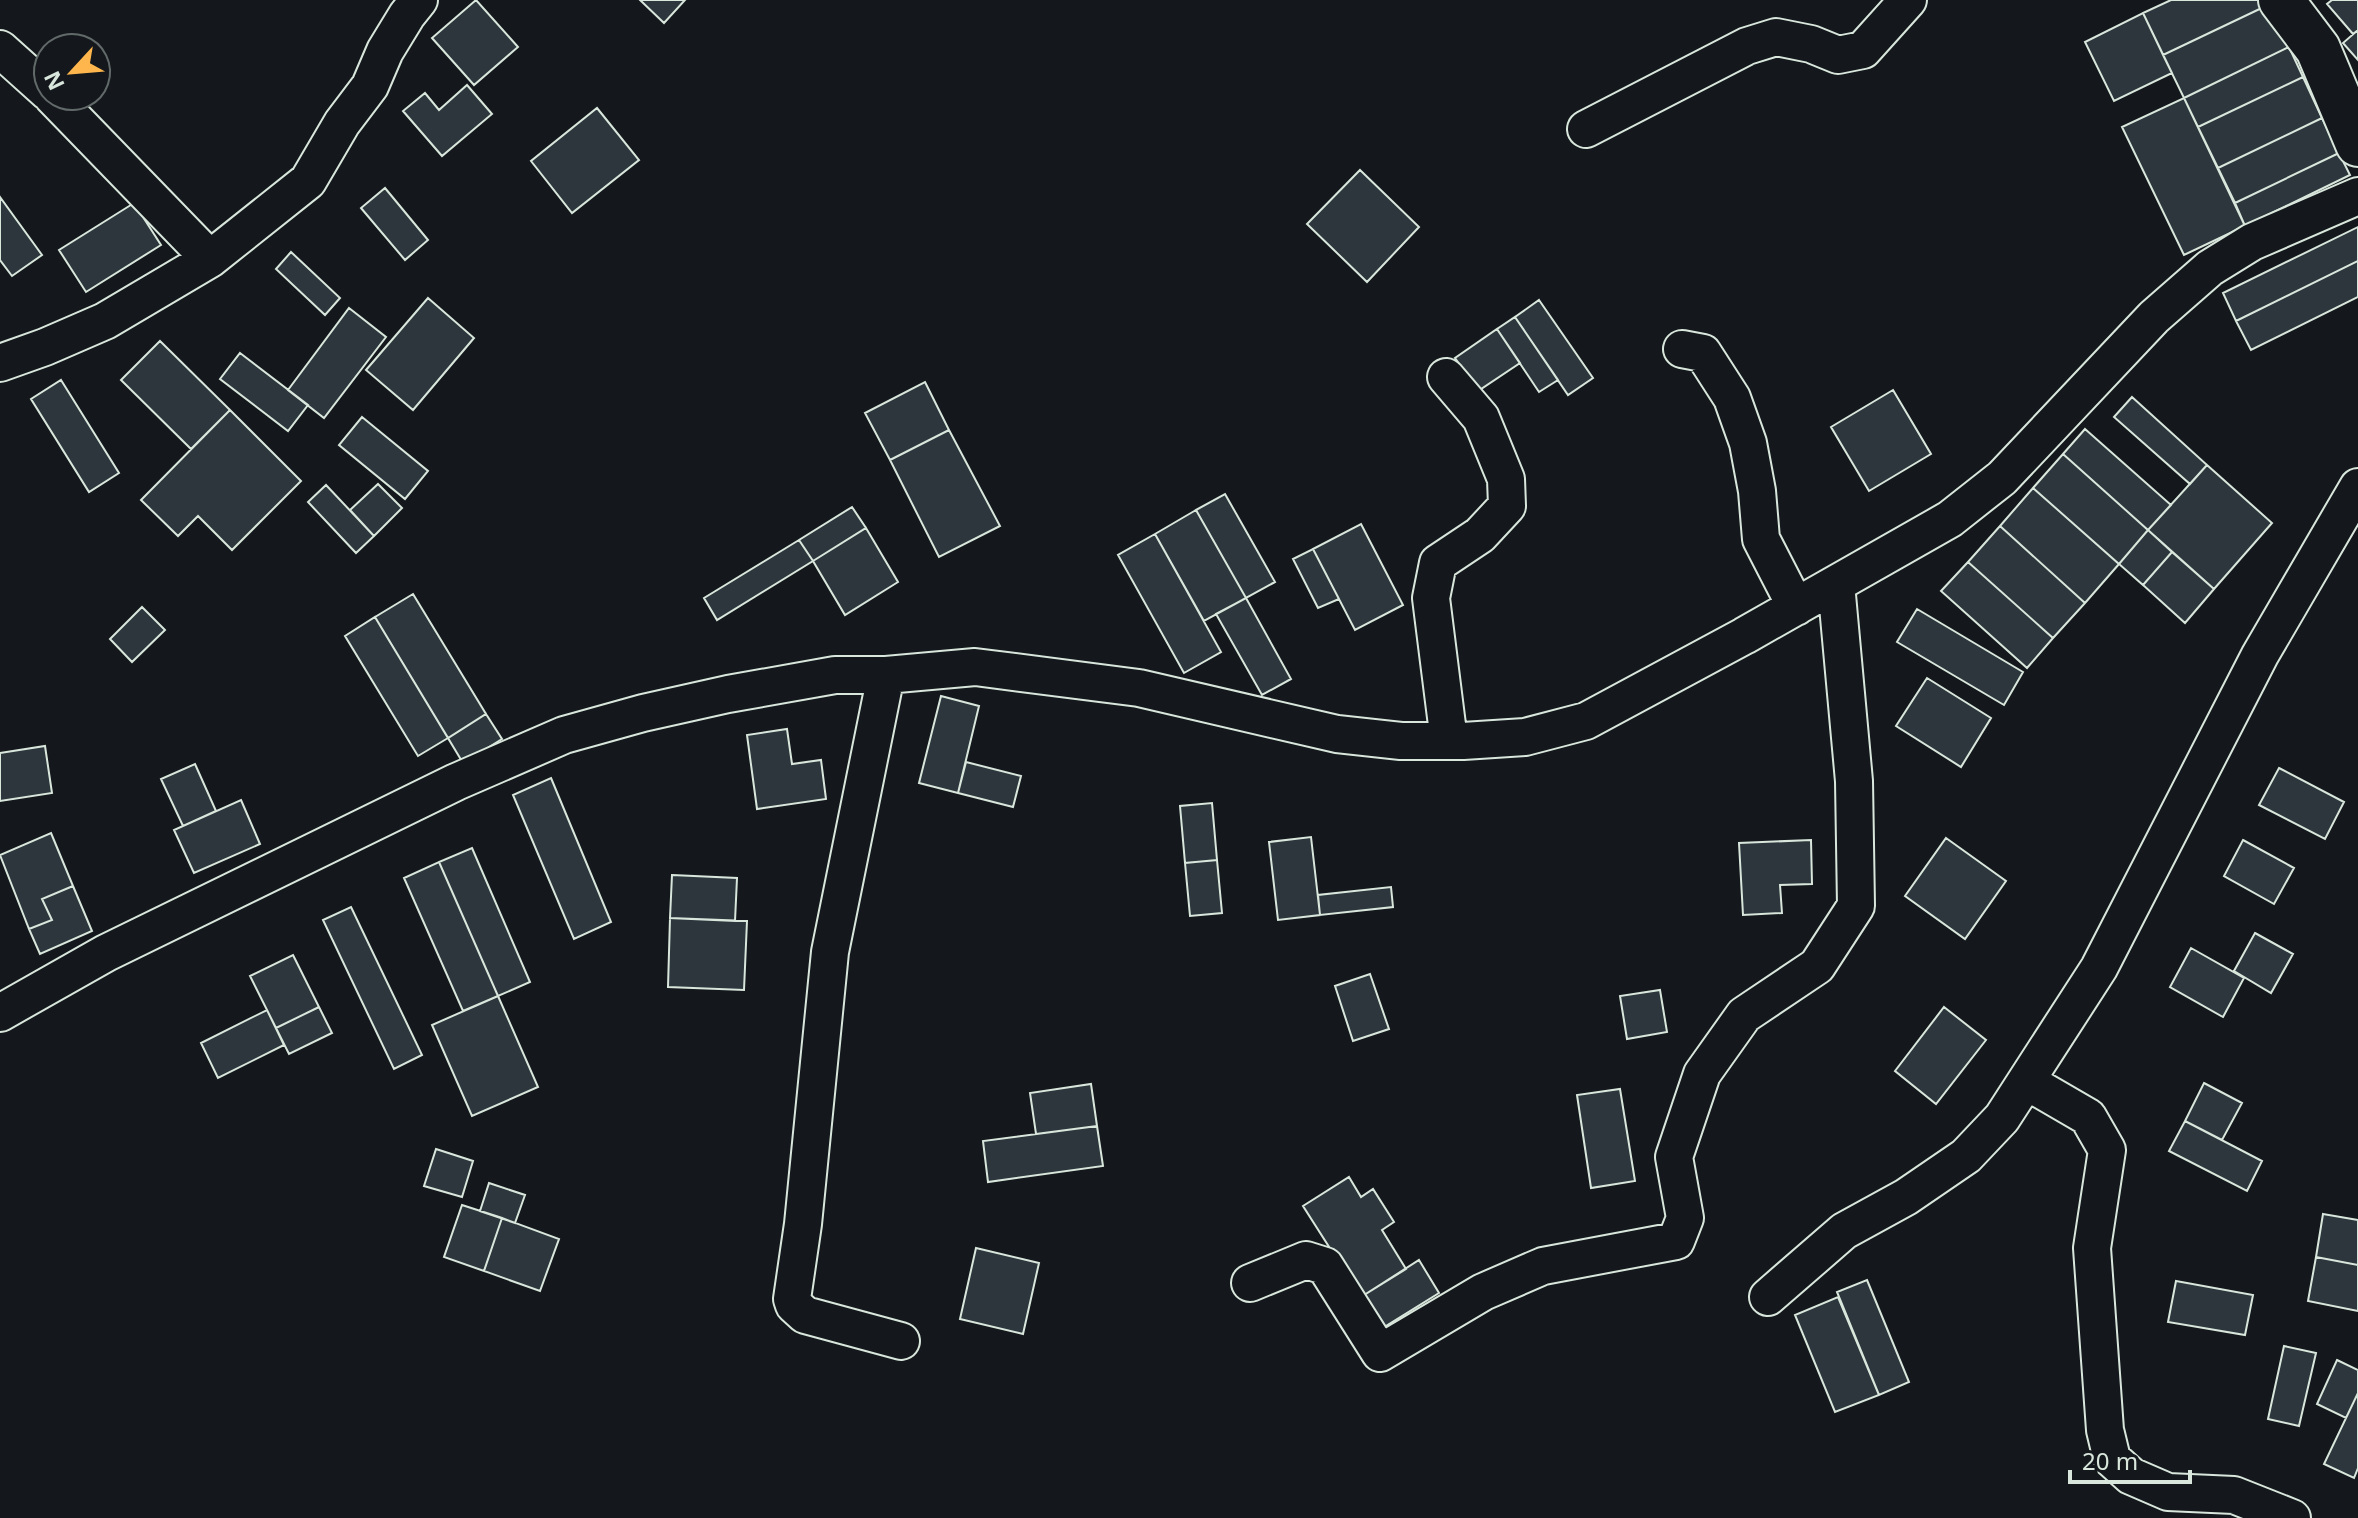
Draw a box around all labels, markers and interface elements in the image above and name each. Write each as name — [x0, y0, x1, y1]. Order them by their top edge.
north arrow — [32, 32, 112, 112]
text: N — [36, 67, 71, 96]
scale bar — [2070, 1434, 2190, 1484]
text: 20 m — [2082, 1444, 2138, 1477]

